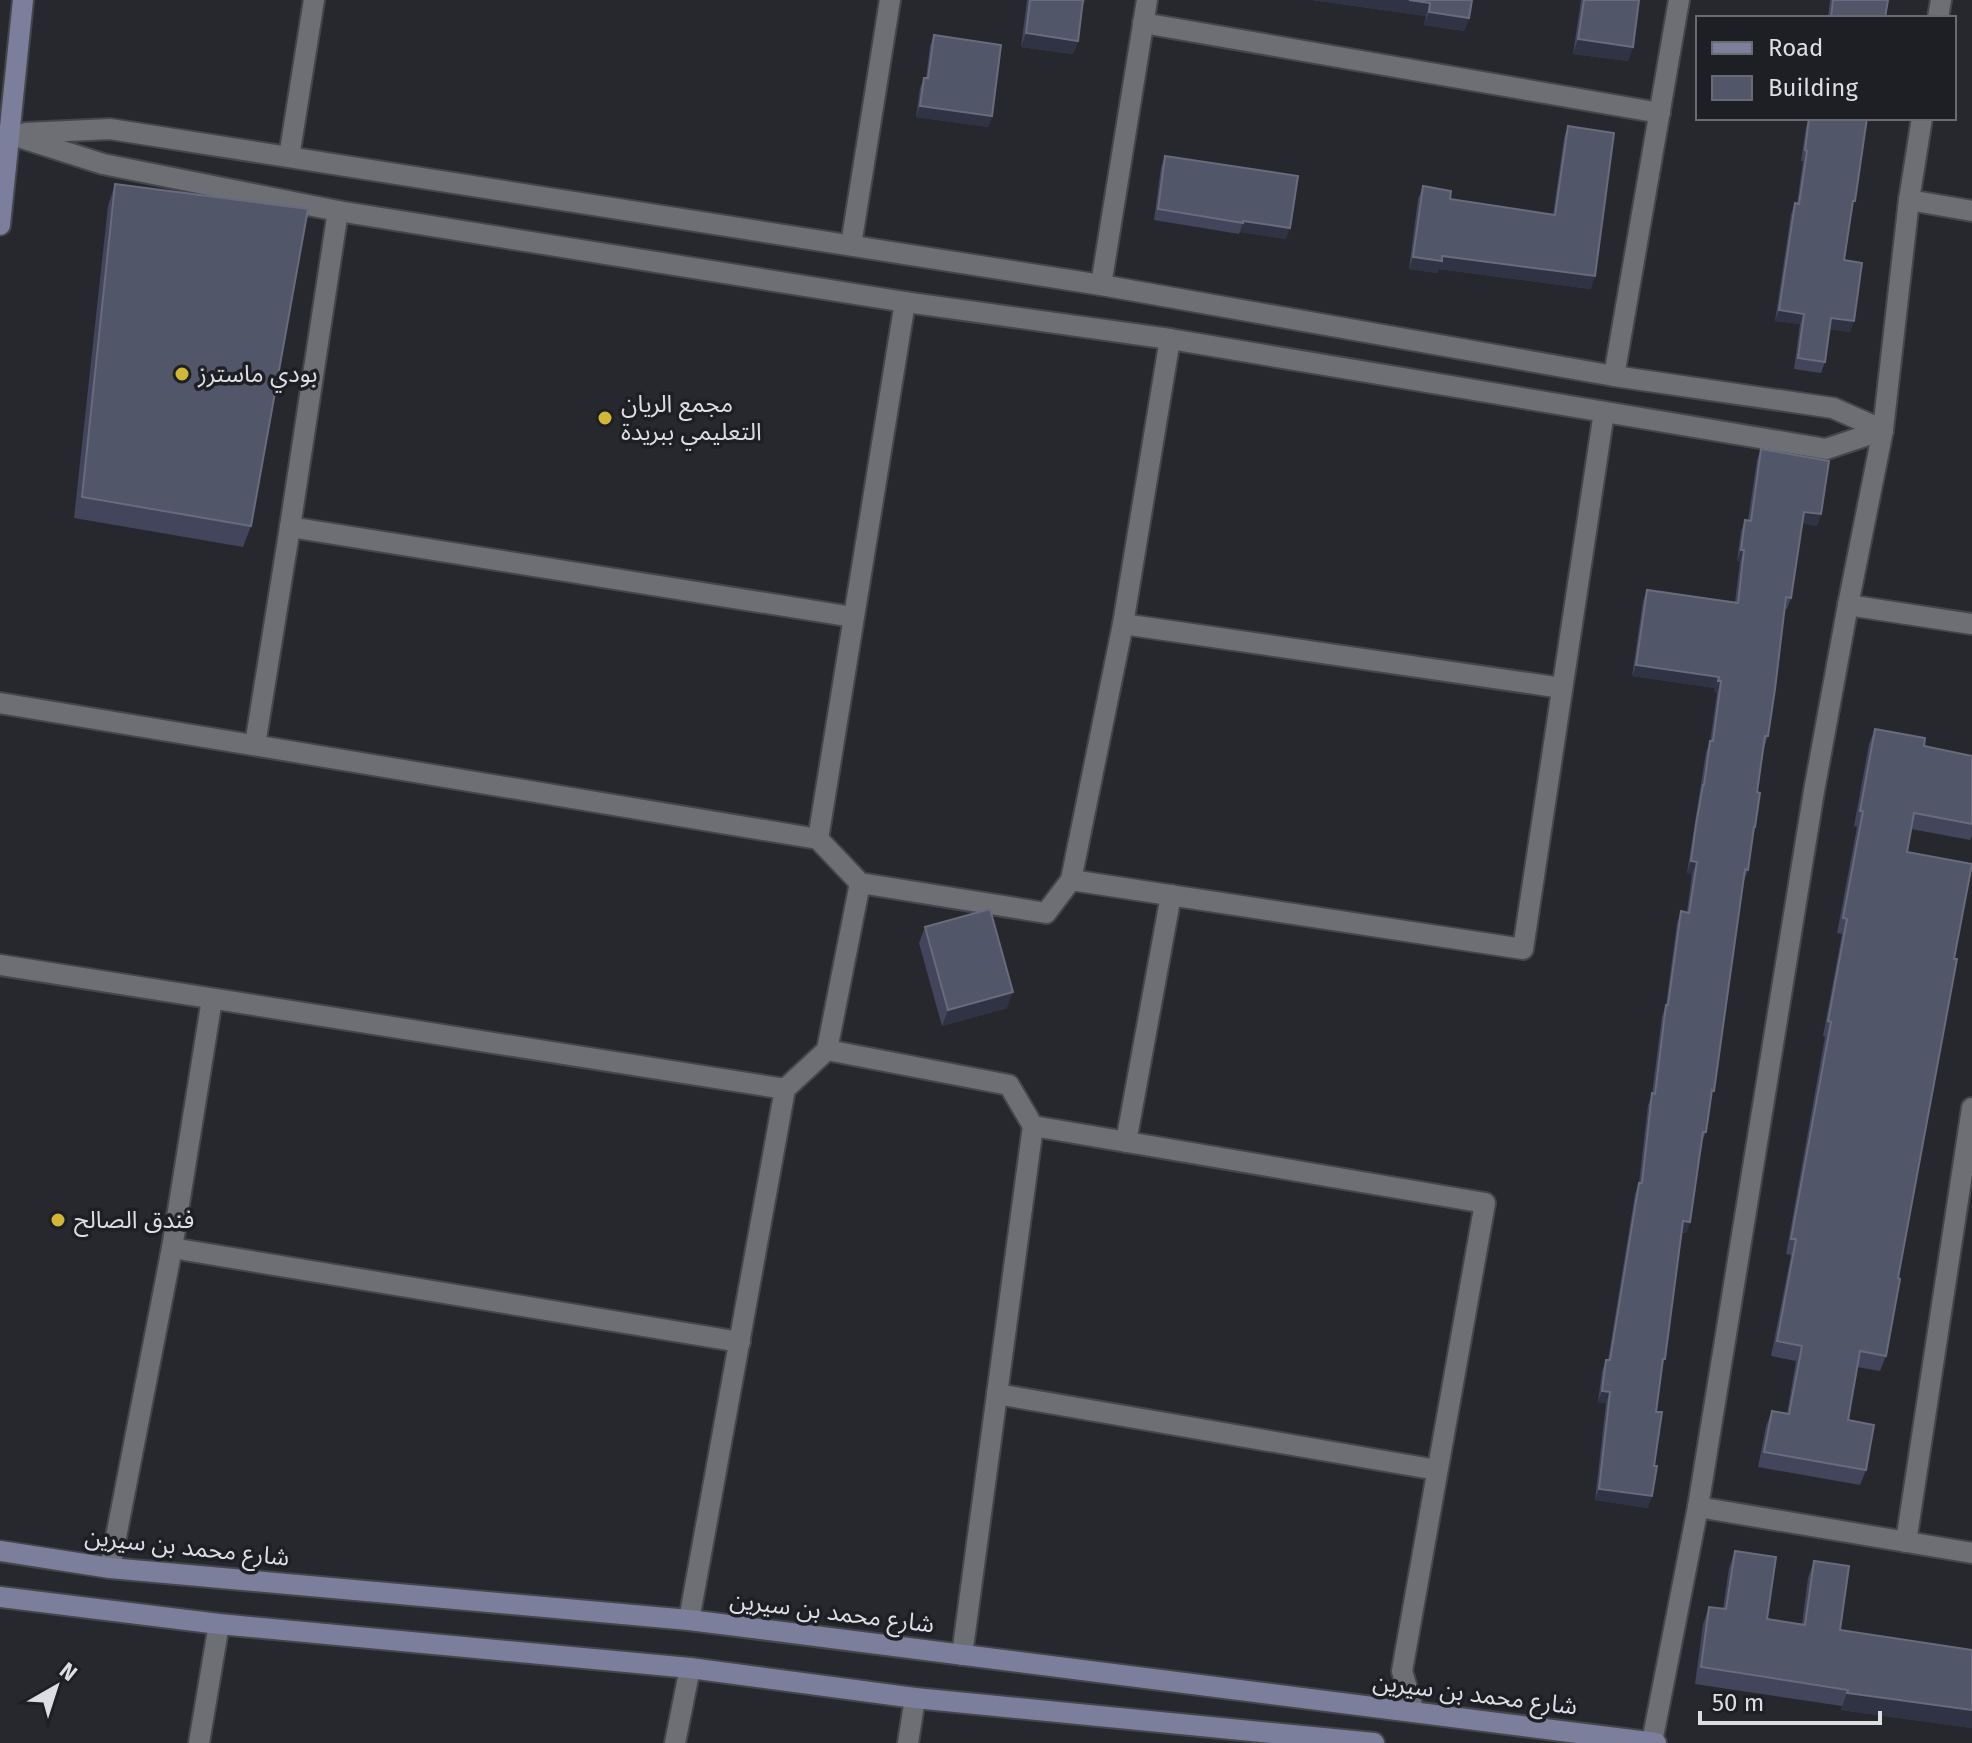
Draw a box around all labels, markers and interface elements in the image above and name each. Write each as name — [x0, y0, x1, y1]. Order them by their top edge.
legend — [1696, 16, 1956, 120]
text: Road — [1768, 34, 1823, 62]
text: Building — [1768, 74, 1858, 102]
place label: بودي ماسترز — [197, 360, 318, 393]
marker: بودي ماسترز — [173, 365, 191, 383]
place label: مجمع الريان التعليمي ببريدة — [621, 390, 762, 451]
marker: مجمع الريان التعليمي ببريدة — [596, 409, 614, 427]
place label: فندق الصالح — [74, 1206, 194, 1237]
marker: فندق الصالح — [49, 1211, 67, 1229]
street label: شارع محمد بن سيرين — [83, 1522, 291, 1575]
street label: شارع محمد بن سيرين — [728, 1586, 936, 1641]
north arrow — [16, 1647, 96, 1727]
text: N — [54, 1657, 82, 1687]
street label: شارع محمد بن سيرين — [1371, 1668, 1579, 1723]
scale bar — [1700, 1675, 1880, 1725]
text: 50 m — [1712, 1689, 1764, 1717]

